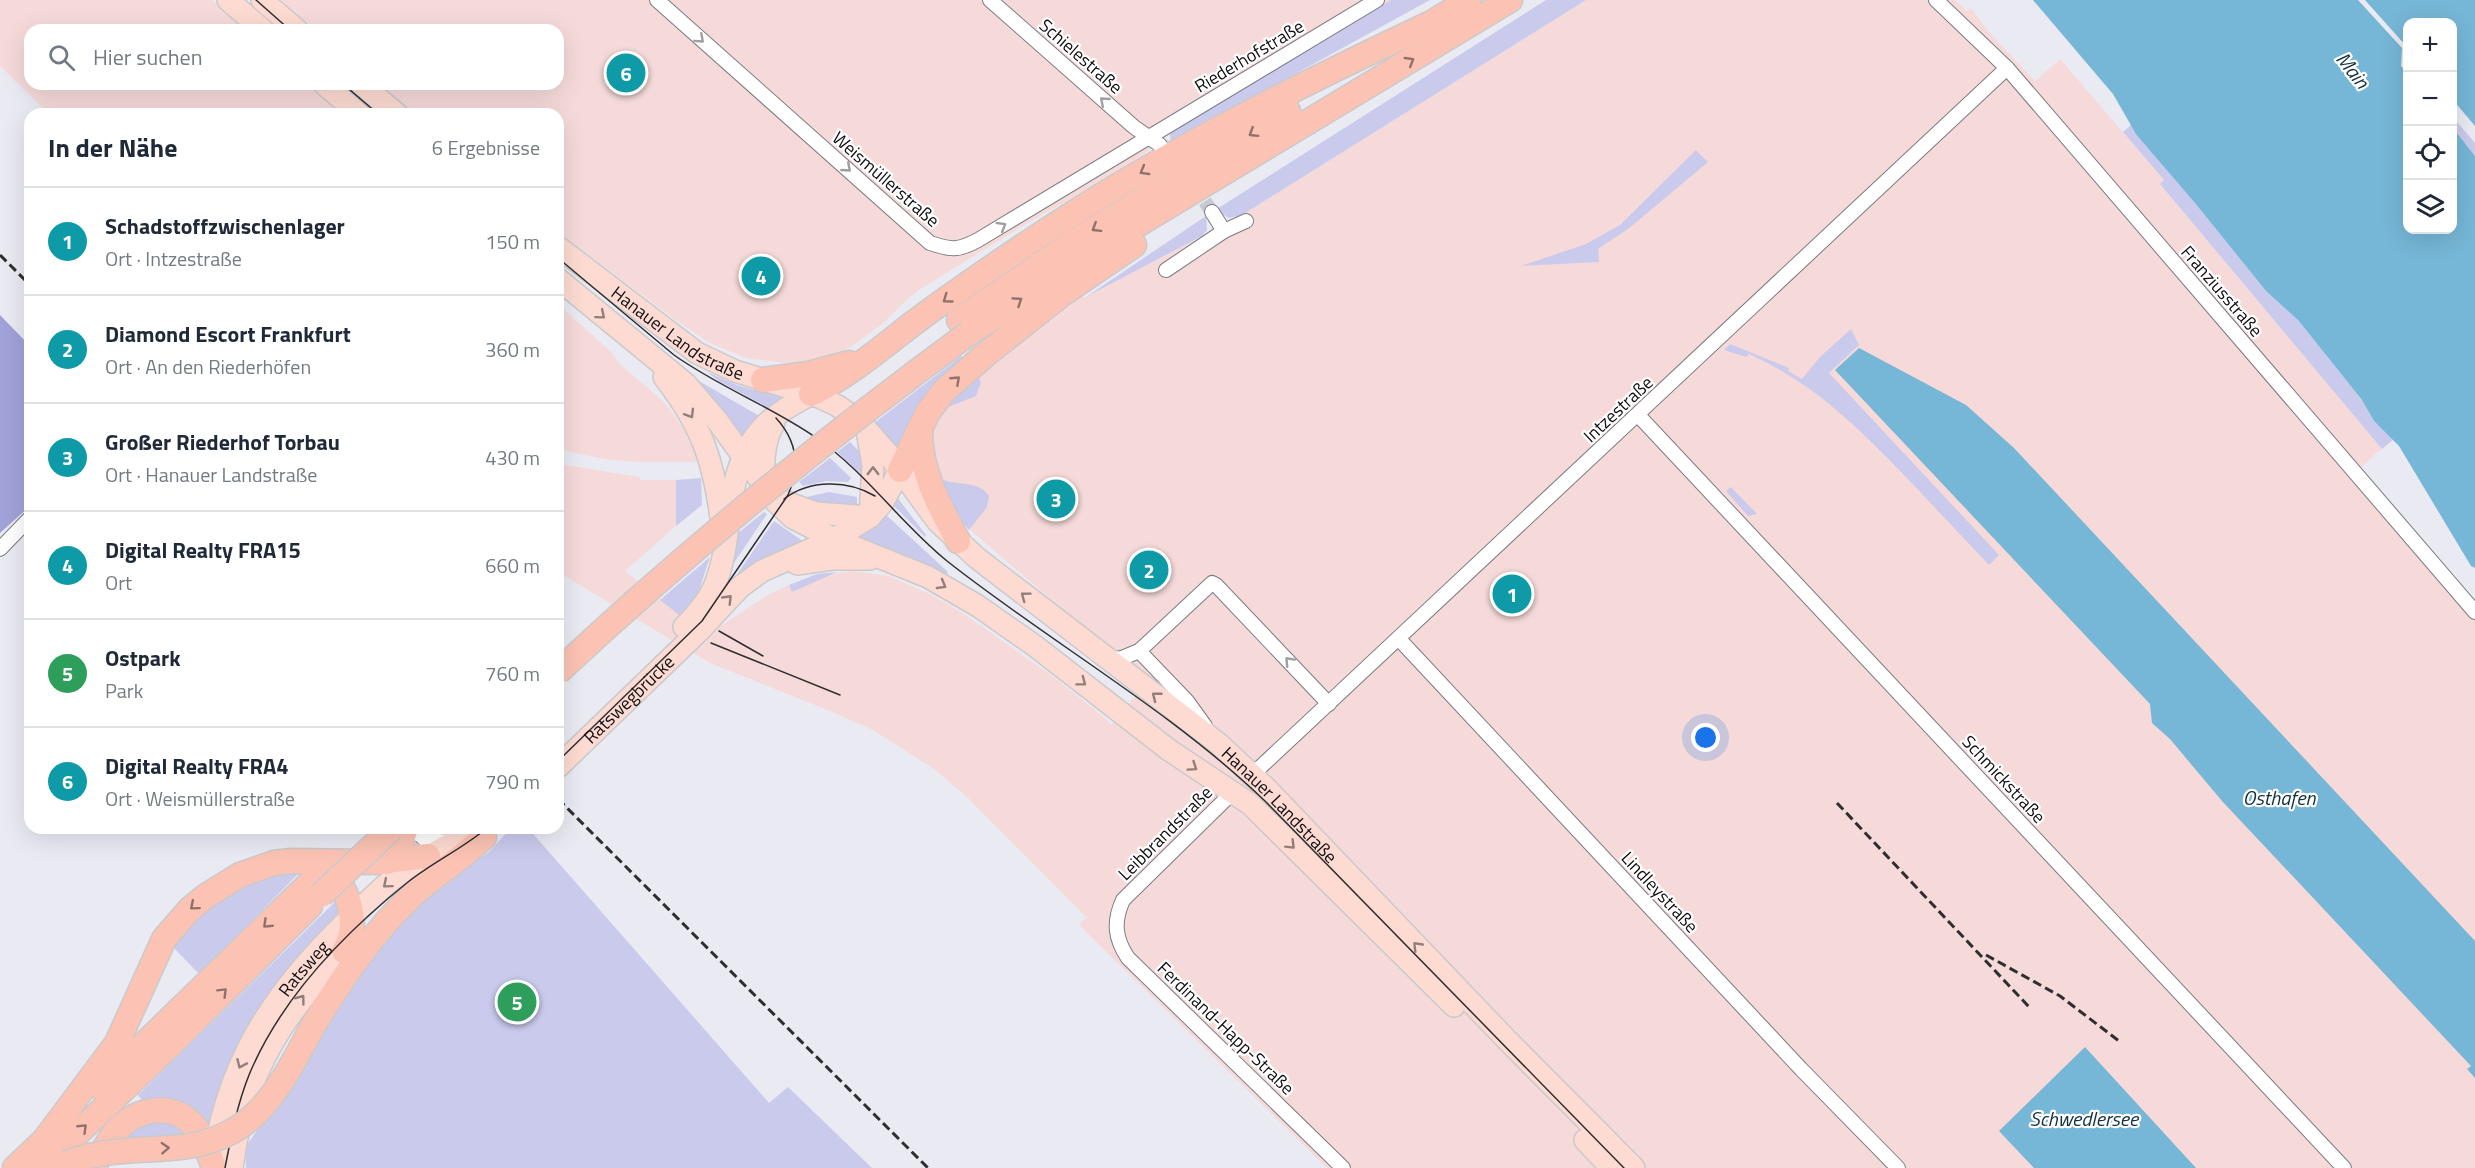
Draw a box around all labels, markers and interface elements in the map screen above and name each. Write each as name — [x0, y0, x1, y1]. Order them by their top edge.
street label: Schielestraße — [1033, 12, 1129, 100]
street label: Riederhofstraße — [1189, 13, 1309, 99]
map controls — [2403, 18, 2457, 234]
button: + — [2403, 18, 2457, 72]
search box — [24, 24, 564, 90]
one-way arrow — [693, 32, 704, 43]
text: Hier suchen — [93, 40, 202, 74]
icon: search — [45, 41, 78, 74]
water label: Main — [2329, 45, 2378, 96]
pin: 6 — [606, 50, 646, 96]
one-way arrow — [1404, 57, 1414, 69]
button: − — [2403, 72, 2457, 126]
one-way arrow — [1100, 97, 1111, 108]
street label: Weismüllerstraße — [826, 125, 946, 233]
one-way arrow — [1248, 125, 1259, 136]
button: locate — [2403, 126, 2457, 180]
text: In der Nähe — [48, 128, 177, 167]
text: 6 Ergebnisse — [432, 132, 540, 163]
one-way arrow — [840, 161, 851, 172]
one-way arrow — [1140, 164, 1150, 176]
button: layers — [2403, 180, 2457, 234]
text: Schadstoffzwischenlager — [105, 209, 345, 243]
one-way arrow — [1092, 220, 1102, 232]
one-way arrow — [996, 221, 1006, 233]
text: 1 — [62, 226, 73, 257]
text: 150 m — [485, 226, 540, 257]
street label: Franziusstraße — [2175, 239, 2269, 343]
text: Ort · Intzestraße — [105, 243, 242, 274]
pin: 4 — [742, 254, 780, 298]
street label: Hanauer Landstraße — [606, 279, 747, 386]
one-way arrow — [942, 292, 953, 303]
one-way arrow — [1011, 297, 1022, 308]
one-way arrow — [594, 307, 605, 318]
text: Diamond Escort Frankfurt — [105, 317, 351, 351]
text: 2 — [62, 334, 73, 365]
text: 360 m — [485, 334, 540, 365]
text: Ort · An den Riederhöfen — [105, 351, 311, 382]
street label: Intzestraße — [1577, 369, 1659, 449]
one-way arrow — [948, 377, 959, 388]
one-way arrow — [683, 408, 694, 418]
text: Großer Riederhof Torbau — [105, 425, 340, 459]
text: 3 — [62, 442, 73, 473]
text: 430 m — [485, 442, 540, 473]
text: Ort · Hanauer Landstraße — [105, 459, 317, 490]
one-way arrow — [867, 466, 879, 475]
pin: 3 — [1036, 476, 1076, 522]
text: Digital Realty FRA15 — [105, 533, 301, 567]
pin: 2 — [1130, 548, 1168, 592]
text: 4 — [62, 550, 73, 581]
text: 660 m — [485, 550, 540, 581]
text: Ort — [105, 567, 132, 598]
pin: 1 — [1492, 572, 1532, 616]
one-way arrow — [936, 578, 946, 589]
one-way arrow — [1021, 592, 1032, 603]
one-way arrow — [721, 596, 732, 607]
text: Ostpark — [105, 641, 180, 675]
street label: Ratswegbrücke — [577, 649, 680, 749]
text: 5 — [62, 658, 73, 689]
text: 760 m — [485, 658, 540, 689]
one-way arrow — [1285, 658, 1296, 669]
text: Park — [105, 675, 143, 706]
one-way arrow — [1075, 675, 1086, 686]
one-way arrow — [1151, 692, 1162, 703]
your location — [1691, 723, 1720, 752]
street label: Schmickstraße — [1956, 729, 2052, 829]
street label: Hanauer Landstraße — [1216, 740, 1344, 869]
text: Digital Realty FRA4 — [105, 749, 289, 783]
one-way arrow — [1187, 759, 1198, 770]
text: 6 — [62, 766, 73, 797]
text: 790 m — [485, 766, 540, 797]
street label: Leibbrandstraße — [1112, 780, 1218, 886]
water label: Osthafen — [2243, 782, 2316, 813]
text: Ort · Weismüllerstraße — [105, 783, 295, 814]
one-way arrow — [1284, 838, 1295, 849]
street label: Lindleystraße — [1615, 845, 1705, 939]
one-way arrow — [383, 877, 394, 888]
one-way arrow — [190, 898, 201, 909]
one-way arrow — [264, 917, 275, 928]
street label: Ratsweg — [271, 934, 335, 1002]
one-way arrow — [1413, 943, 1424, 954]
street label: Ferdinand-Happ-Straße — [1151, 955, 1301, 1101]
pin: 5 — [498, 980, 536, 1024]
one-way arrow — [216, 988, 227, 999]
one-way arrow — [293, 995, 304, 1006]
one-way arrow — [237, 1058, 249, 1069]
water label: Schwedlersee — [2030, 1103, 2140, 1134]
one-way arrow — [76, 1124, 87, 1135]
one-way arrow — [161, 1142, 170, 1155]

